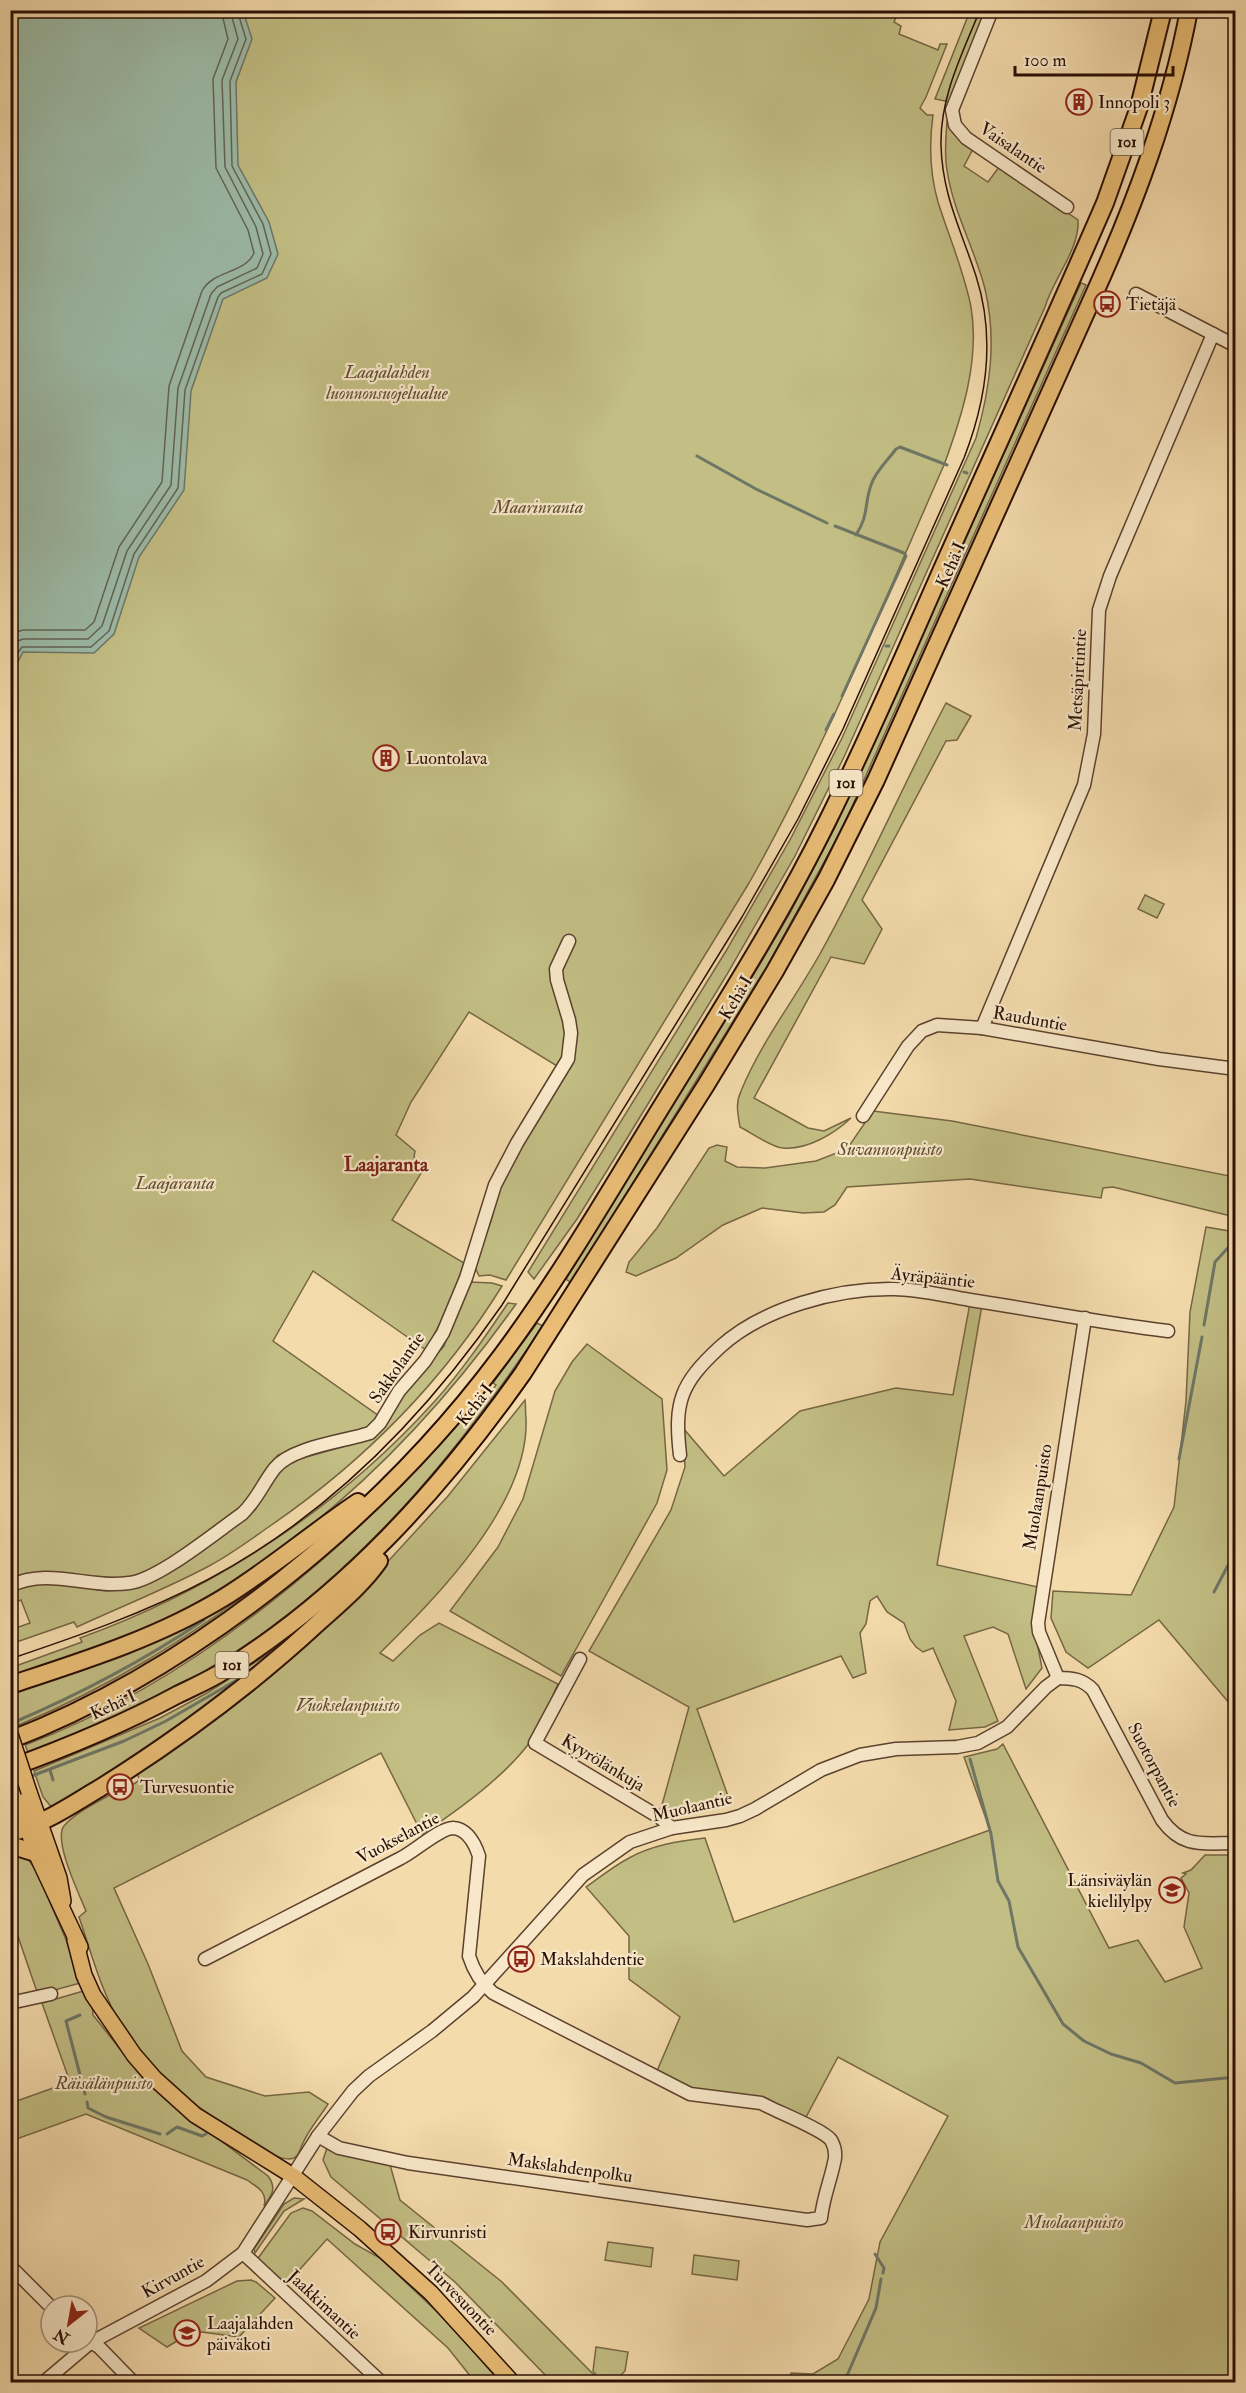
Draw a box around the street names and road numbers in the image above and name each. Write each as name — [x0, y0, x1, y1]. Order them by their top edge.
street label: Vaisalantie — [975, 117, 1051, 179]
road number: 101 — [1110, 129, 1144, 155]
street label: Kehä I — [931, 539, 971, 591]
street label: Metsäpirtintie — [1064, 628, 1092, 732]
road number: 101 — [830, 770, 862, 796]
street label: Kehä I — [714, 972, 758, 1024]
street label: Rauduntie — [991, 1001, 1069, 1037]
street label: Äyräpääntie — [889, 1262, 977, 1294]
street label: Sakkolantie — [364, 1327, 430, 1408]
street label: Kehä I — [451, 1379, 499, 1431]
street label: Muolaanpuisto — [1018, 1442, 1058, 1552]
road number: 101 — [216, 1652, 248, 1678]
street label: Kehä I — [86, 1684, 140, 1726]
street label: Suotorpantie — [1122, 1719, 1186, 1812]
street label: Kyyrölänkuja — [557, 1729, 650, 1797]
street label: Muolaantie — [650, 1787, 735, 1827]
street label: Vuokselantie — [353, 1806, 444, 1869]
street label: Makslahdenpolku — [506, 2148, 634, 2188]
street label: Kirvuntie — [137, 2250, 209, 2304]
street label: Turvesuontie — [420, 2257, 502, 2341]
street label: Jaakkimantie — [282, 2264, 366, 2345]

